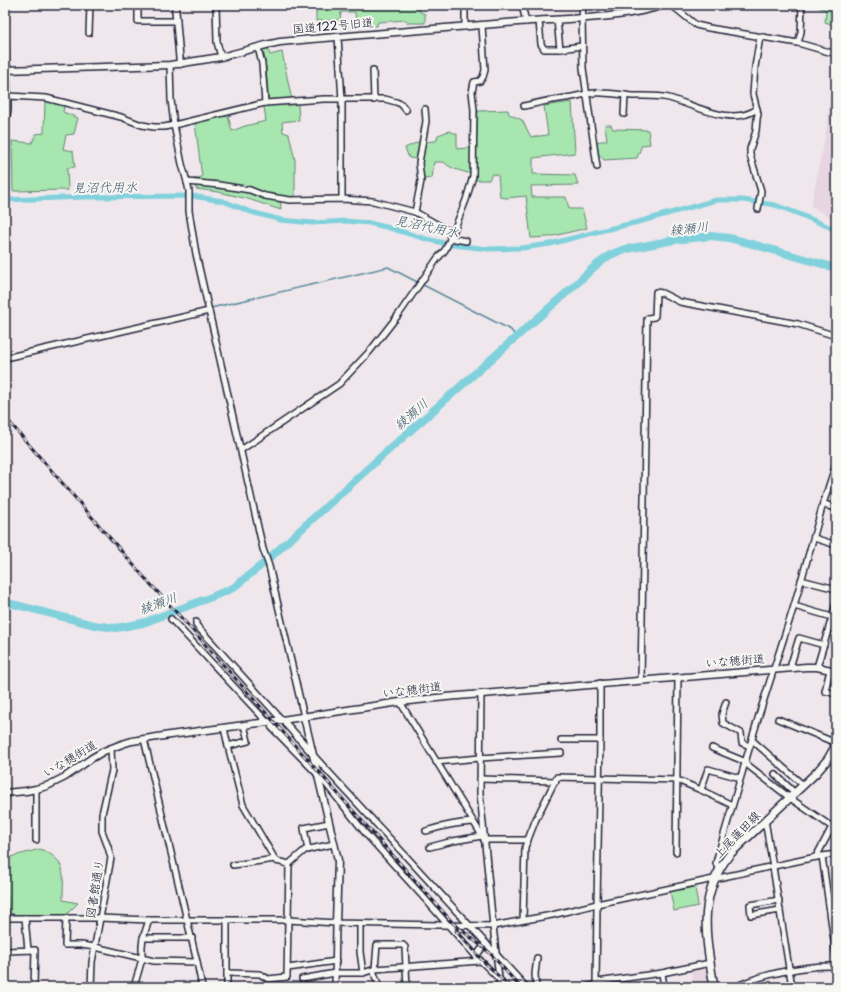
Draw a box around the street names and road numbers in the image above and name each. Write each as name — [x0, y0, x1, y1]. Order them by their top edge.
street label: 国道122号旧道 — [292, 12, 374, 38]
street label: いな穂街道 — [704, 648, 766, 672]
street label: いな穂街道 — [381, 676, 443, 702]
street label: いな穂街道 — [39, 735, 100, 781]
street label: 上尾蓮田線 — [709, 806, 764, 862]
street label: 図書館通り — [80, 858, 108, 920]

